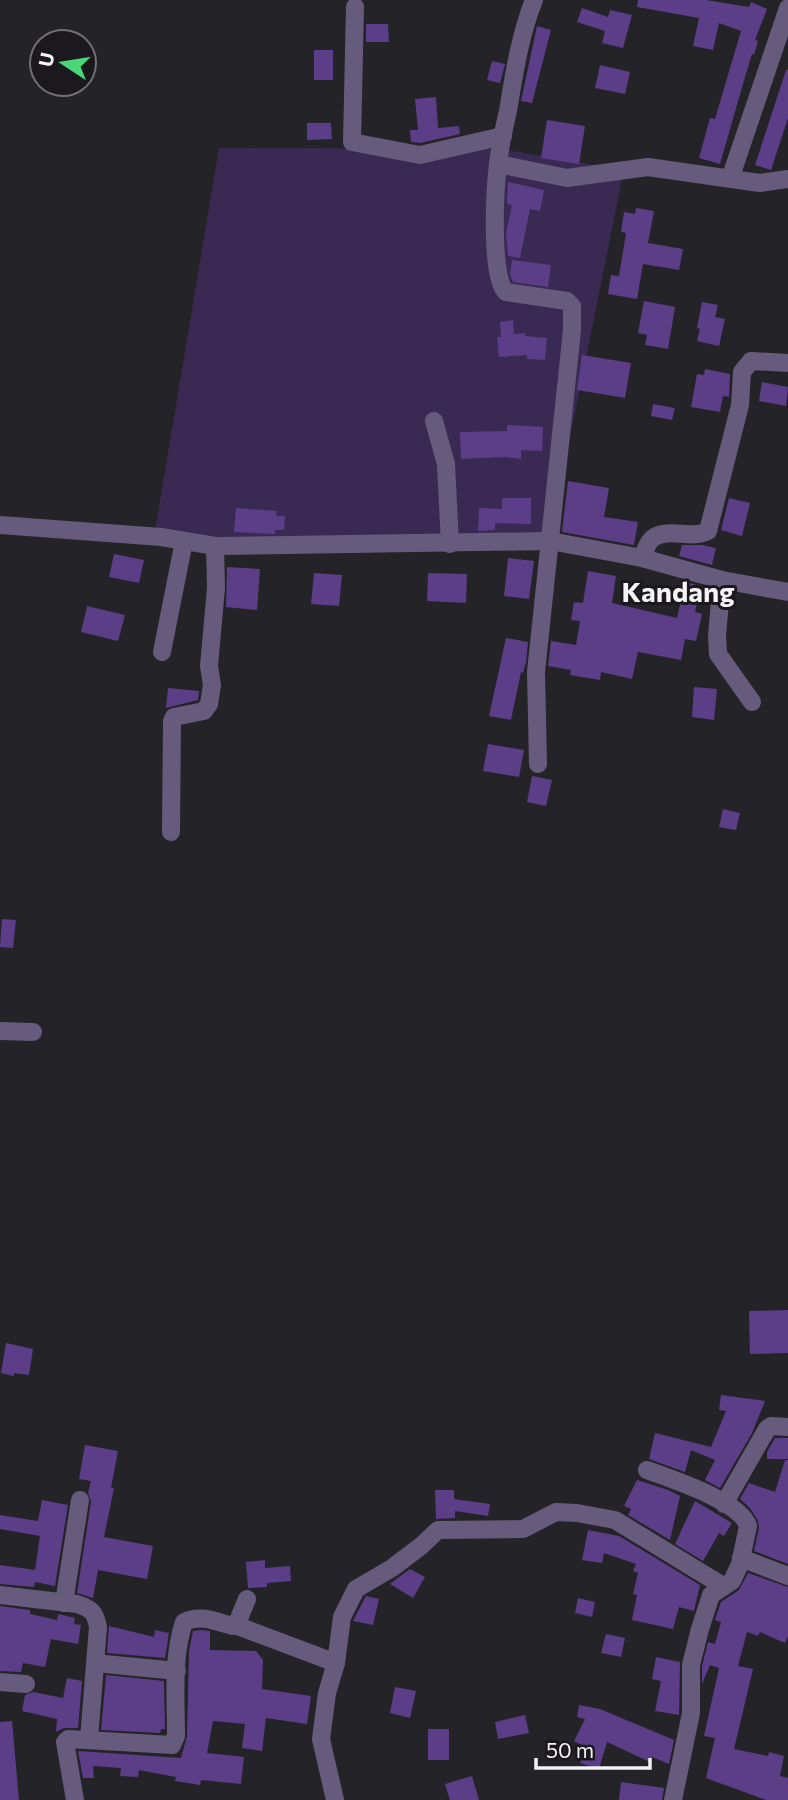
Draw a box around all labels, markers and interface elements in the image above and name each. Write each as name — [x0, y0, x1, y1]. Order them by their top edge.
north arrow — [28, 28, 98, 98]
text: U — [33, 50, 59, 69]
district label: Kandang — [621, 574, 735, 608]
scale bar — [536, 1727, 650, 1771]
text: 50 m — [546, 1737, 594, 1762]

